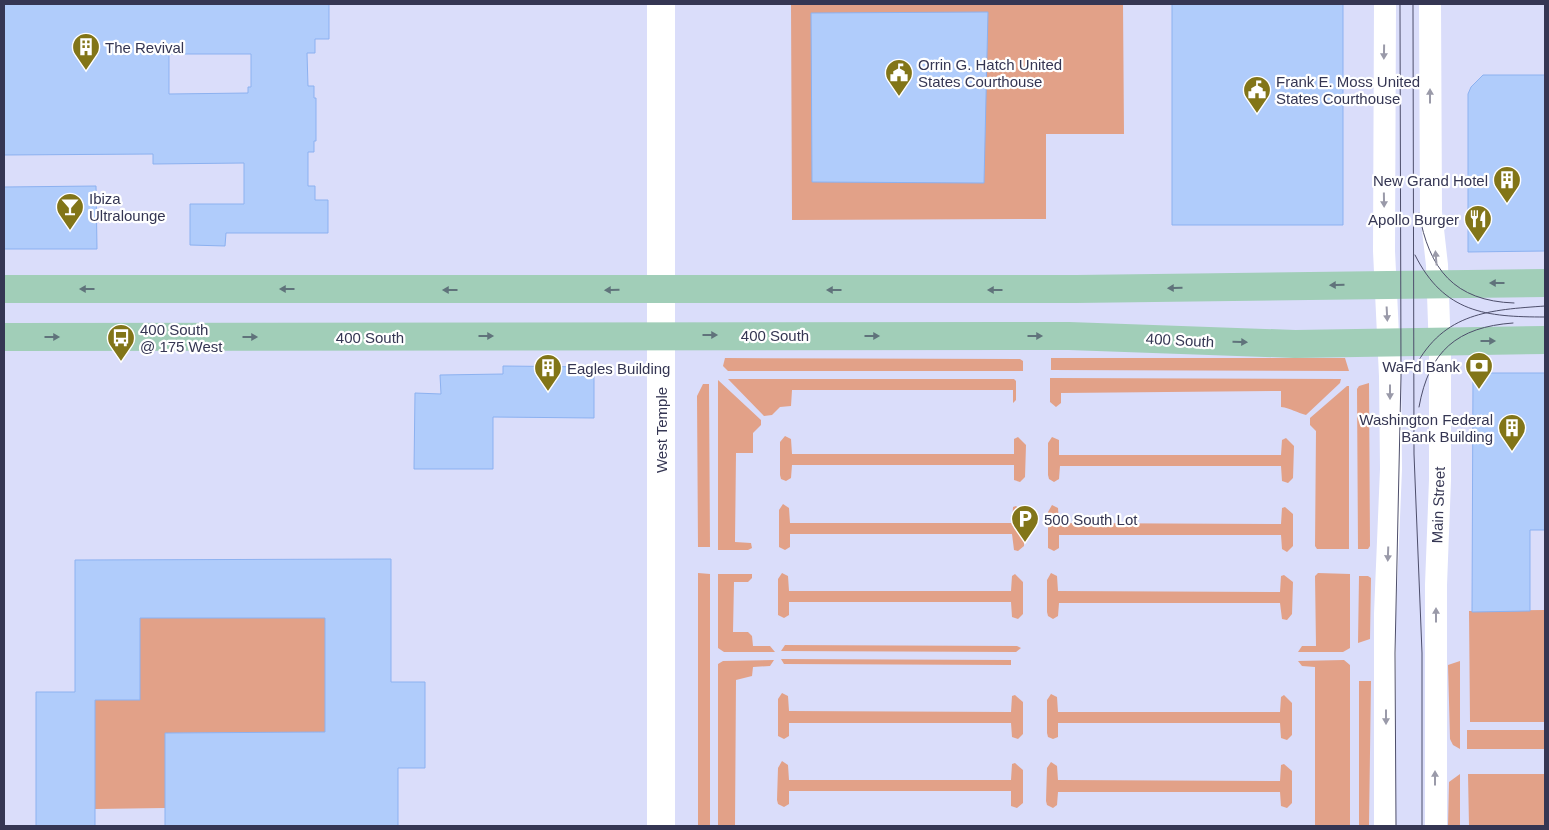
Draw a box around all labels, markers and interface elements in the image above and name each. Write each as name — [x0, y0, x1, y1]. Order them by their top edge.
building icon: The Revival — [71, 32, 101, 71]
place label: The Revival — [105, 39, 184, 56]
one-way arrow — [1380, 45, 1388, 61]
place label: Orrin G. Hatch United States Courthouse — [918, 56, 1062, 90]
public building icon: Orrin G. Hatch United States Courthouse — [884, 58, 914, 97]
place label: Frank E. Moss United States Courthouse — [1276, 73, 1420, 107]
public building icon: Frank E. Moss United States Courthouse — [1242, 75, 1272, 114]
one-way arrow — [1426, 88, 1434, 104]
building icon: New Grand Hotel — [1492, 165, 1522, 204]
place label: New Grand Hotel — [1373, 172, 1488, 189]
place label: Ibiza Ultralounge — [89, 190, 166, 224]
bar icon: Ibiza Ultralounge — [55, 192, 85, 231]
one-way arrow — [1380, 192, 1388, 208]
restaurant icon: Apollo Burger — [1463, 204, 1493, 243]
place label: Apollo Burger — [1368, 211, 1459, 228]
one-way arrow — [1432, 250, 1440, 266]
one-way arrow — [1488, 279, 1504, 287]
one-way arrow — [1329, 281, 1345, 289]
one-way arrow — [1166, 284, 1182, 292]
one-way arrow — [78, 285, 94, 293]
one-way arrow — [279, 285, 295, 293]
one-way arrow — [442, 286, 458, 294]
one-way arrow — [604, 286, 620, 294]
one-way arrow — [826, 286, 842, 294]
one-way arrow — [986, 286, 1002, 294]
one-way arrow — [1384, 306, 1392, 322]
place label: 400 South @ 175 West — [140, 321, 223, 355]
bus stop icon: 400 South @ 175 West — [106, 323, 136, 362]
street label: 400 South — [741, 327, 809, 344]
street label: 400 South — [336, 329, 404, 346]
street label: 400 South — [1145, 330, 1215, 350]
one-way arrow — [702, 331, 718, 339]
one-way arrow — [478, 332, 494, 340]
one-way arrow — [865, 332, 881, 340]
one-way arrow — [1027, 332, 1043, 340]
one-way arrow — [45, 333, 61, 341]
one-way arrow — [242, 333, 258, 341]
one-way arrow — [1481, 337, 1497, 345]
one-way arrow — [1232, 339, 1248, 347]
bank icon: WaFd Bank — [1464, 351, 1494, 390]
building icon: Eagles Building — [533, 353, 563, 392]
place label: WaFd Bank — [1382, 358, 1460, 375]
place label: Eagles Building — [567, 360, 670, 377]
one-way arrow — [1386, 384, 1394, 400]
street label: West Temple — [653, 387, 670, 473]
place label: Washington Federal Bank Building — [1359, 411, 1493, 445]
building icon: Washington Federal Bank Building — [1497, 413, 1527, 452]
street label: Main Street — [1428, 466, 1448, 544]
parking icon: 500 South Lot — [1010, 504, 1040, 543]
place label: 500 South Lot — [1044, 511, 1138, 528]
one-way arrow — [1383, 547, 1391, 563]
one-way arrow — [1432, 607, 1440, 623]
one-way arrow — [1382, 709, 1390, 725]
one-way arrow — [1431, 769, 1439, 785]

